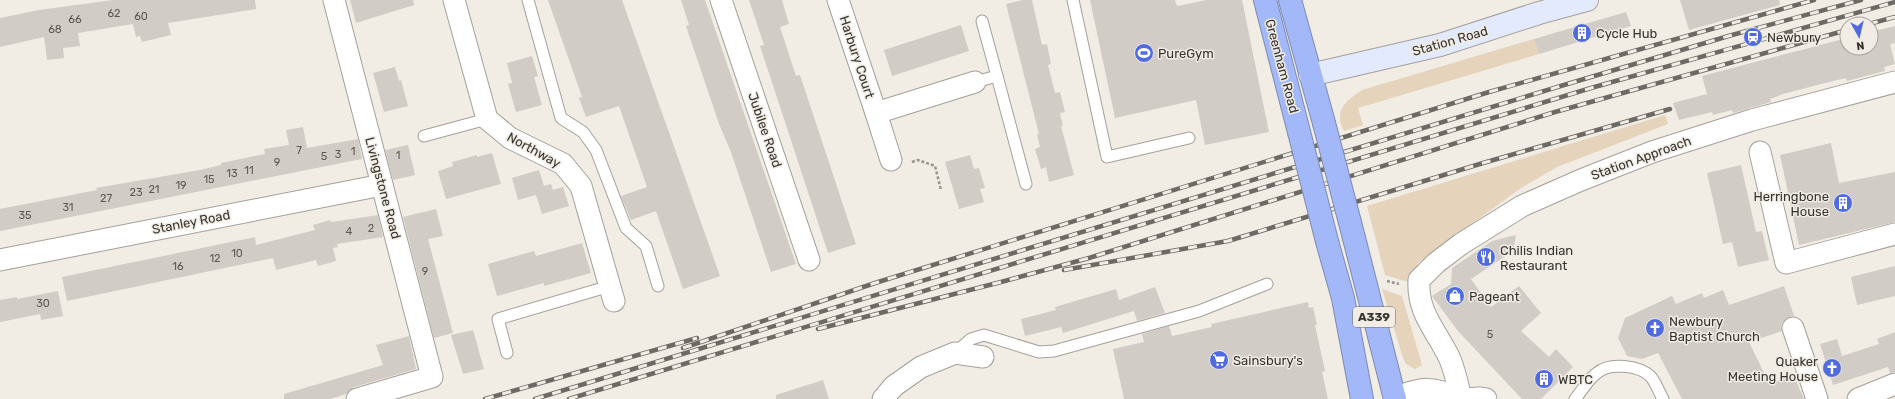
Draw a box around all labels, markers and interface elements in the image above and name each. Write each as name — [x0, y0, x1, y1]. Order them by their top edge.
house number: 62 — [107, 7, 121, 20]
house number: 60 — [134, 10, 148, 23]
house number: 66 — [68, 13, 82, 26]
street label: Harbury Court — [837, 14, 877, 100]
north arrow — [1839, 16, 1879, 56]
street label: Greenham Road — [1262, 17, 1302, 115]
building icon: Cycle Hub — [1571, 22, 1593, 44]
house number: 68 — [48, 23, 62, 36]
street label: Station Road — [1411, 23, 1489, 59]
place label: Cycle Hub — [1596, 26, 1658, 41]
station icon: Newbury — [1742, 26, 1764, 48]
place label: Newbury — [1767, 30, 1821, 45]
text: N — [1855, 38, 1865, 52]
sports icon: PureGym — [1133, 42, 1155, 64]
place label: PureGym — [1158, 46, 1214, 61]
street label: Jubilee Road — [745, 90, 785, 170]
street label: Northway — [505, 129, 563, 171]
street label: Station Approach — [1589, 133, 1693, 183]
street label: Livingstone Road — [361, 135, 404, 241]
house number: 7 — [296, 144, 302, 157]
house number: 1 — [351, 145, 355, 158]
house number: 3 — [335, 148, 342, 161]
house number: 1 — [396, 149, 400, 162]
house number: 5 — [321, 150, 328, 163]
house number: 9 — [274, 156, 280, 169]
house number: 11 — [244, 164, 254, 177]
house number: 13 — [226, 167, 238, 180]
house number: 15 — [203, 173, 215, 186]
house number: 19 — [175, 179, 187, 192]
house number: 21 — [148, 183, 160, 196]
house number: 23 — [129, 186, 143, 199]
place label: Herringbone House — [1753, 189, 1829, 219]
house number: 27 — [100, 192, 112, 205]
building icon: Herringbone House — [1832, 192, 1854, 214]
house number: 31 — [62, 201, 74, 214]
street label: Stanley Road — [151, 207, 231, 237]
house number: 35 — [18, 209, 32, 222]
house number: 2 — [368, 222, 374, 235]
house number: 4 — [346, 225, 353, 238]
place label: Chilis Indian Restaurant — [1500, 243, 1573, 273]
restaurant icon: Chilis Indian Restaurant — [1475, 246, 1497, 268]
house number: 10 — [231, 247, 243, 260]
house number: 12 — [209, 252, 221, 265]
house number: 16 — [172, 260, 184, 273]
house number: 9 — [422, 265, 428, 278]
shop icon: Pageant — [1444, 285, 1466, 307]
place label: Pageant — [1469, 289, 1519, 305]
house number: 30 — [36, 297, 50, 310]
road number: A339 — [1353, 307, 1395, 327]
place label: Newbury Baptist Church — [1669, 314, 1760, 344]
church icon: Newbury Baptist Church — [1644, 317, 1666, 339]
house number: 5 — [1487, 328, 1494, 341]
supermarket icon: Sainsbury's — [1208, 349, 1230, 371]
place label: Sainsbury's — [1233, 353, 1303, 368]
place label: Quaker Meeting House — [1728, 354, 1818, 385]
church icon: Quaker Meeting House — [1821, 357, 1843, 379]
building icon: WBTC — [1533, 368, 1555, 390]
place label: WBTC — [1558, 372, 1593, 387]

